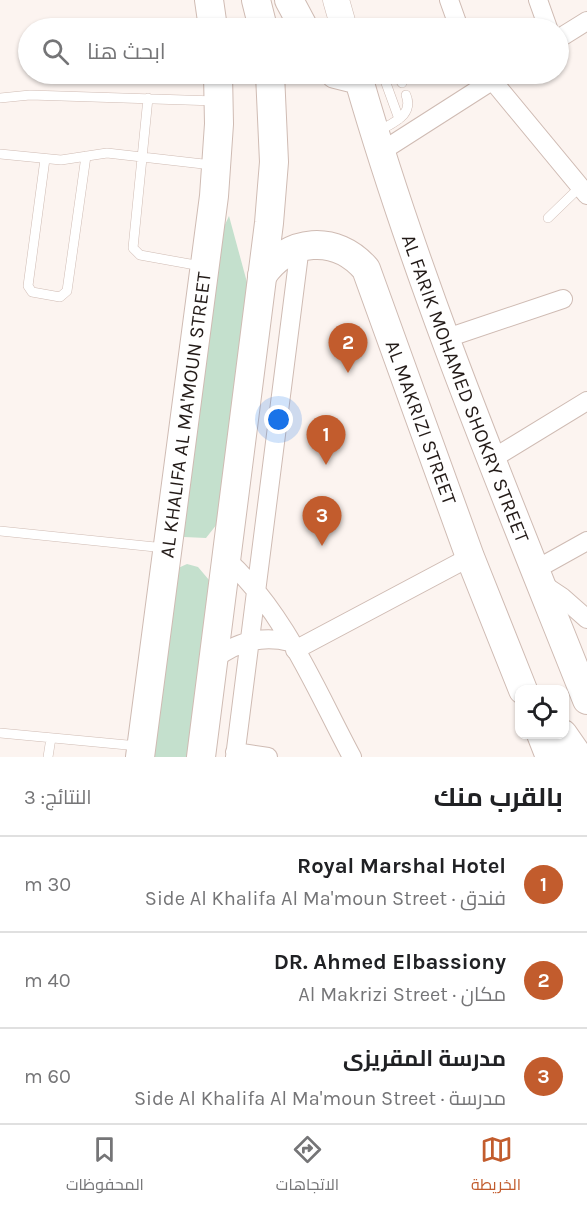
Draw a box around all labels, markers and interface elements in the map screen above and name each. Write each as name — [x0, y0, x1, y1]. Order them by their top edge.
search box — [18, 18, 569, 84]
icon: search — [39, 35, 72, 68]
text: ابحث هنا — [87, 39, 166, 65]
street label: AL FARIK MOHAMED SHOKRY STREET — [397, 231, 534, 546]
street label: AL KHALIFA AL MA'MOUN STREET — [155, 271, 215, 559]
pin: 2 — [328, 324, 368, 373]
street label: AL MAKRIZI STREET — [381, 337, 462, 508]
your location — [264, 405, 293, 434]
pin: 1 — [306, 416, 346, 465]
pin: 3 — [302, 496, 342, 546]
map controls — [515, 685, 569, 739]
button: locate — [515, 685, 569, 739]
text: بالقرب منك — [434, 782, 563, 813]
text: النتائج: 3 — [24, 786, 92, 809]
text: Royal Marshal Hotel — [297, 853, 506, 879]
text: 30 m — [24, 873, 71, 896]
text: 1 — [540, 873, 547, 896]
text: فندق · Side Al Khalifa Al Ma'moun Street — [145, 887, 506, 910]
text: DR. Ahmed Elbassiony — [274, 949, 506, 975]
text: 40 m — [24, 969, 71, 992]
text: 2 — [537, 969, 550, 992]
text: مكان · Al Makrizi Street — [298, 983, 506, 1006]
text: مدرسة المقريزى — [343, 1046, 506, 1072]
text: 60 m — [24, 1065, 71, 1088]
text: 3 — [537, 1065, 550, 1088]
text: مدرسة · Side Al Khalifa Al Ma'moun Street — [134, 1087, 506, 1110]
tab: المحفوظات — [66, 1133, 144, 1199]
tab: الاتجاهات — [276, 1133, 339, 1199]
tab: الخريطة — [471, 1133, 521, 1199]

